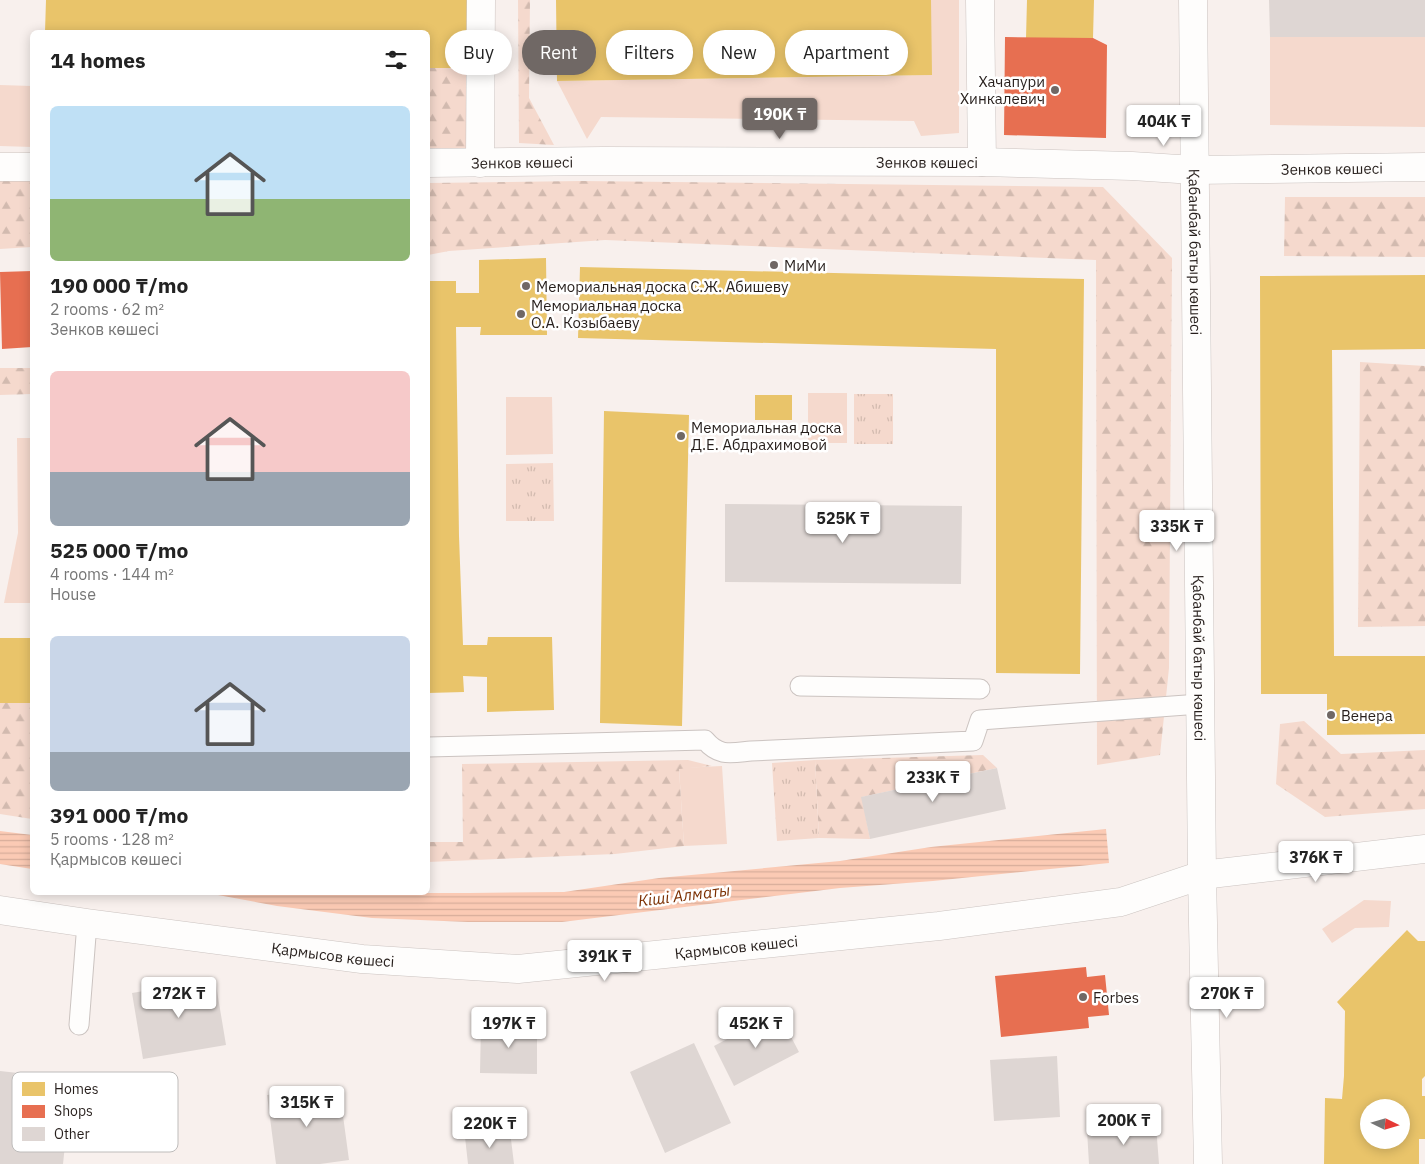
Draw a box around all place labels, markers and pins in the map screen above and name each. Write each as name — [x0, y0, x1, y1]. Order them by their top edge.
place label: Хачапури Хинкалевич — [960, 72, 1045, 108]
marker: Хачапури Хинкалевич — [1049, 84, 1061, 96]
pin: 190K ₸ — [739, 98, 821, 140]
pin: 404K ₸ — [1123, 104, 1205, 147]
place label: МиМи — [784, 256, 826, 275]
marker: МиМи — [768, 259, 780, 271]
place label: Мемориальная доска С.Ж. Абишеву — [536, 277, 789, 296]
marker: Мемориальная доска С.Ж. Абишеву — [520, 280, 532, 292]
place label: Мемориальная доска О.А. Козыбаеву — [531, 296, 682, 332]
marker: Мемориальная доска О.А. Козыбаеву — [515, 308, 527, 320]
place label: Мемориальная доска Д.Е. Абдрахимовой — [691, 418, 842, 454]
marker: Мемориальная доска Д.Е. Абдрахимовой — [675, 430, 687, 442]
pin: 525K ₸ — [802, 502, 884, 544]
pin: 335K ₸ — [1136, 510, 1218, 552]
place label: Венера — [1341, 706, 1393, 725]
marker: Венера — [1325, 709, 1337, 721]
pin: 233K ₸ — [892, 760, 974, 803]
pin: 376K ₸ — [1275, 840, 1357, 883]
pin: 391K ₸ — [564, 940, 646, 982]
pin: 272K ₸ — [138, 976, 220, 1019]
pin: 270K ₸ — [1186, 976, 1268, 1019]
place label: Forbes — [1093, 988, 1139, 1007]
marker: Forbes — [1077, 991, 1089, 1003]
pin: 197K ₸ — [468, 1006, 550, 1049]
pin: 452K ₸ — [715, 1006, 797, 1049]
pin: 315K ₸ — [266, 1086, 348, 1128]
pin: 200K ₸ — [1083, 1104, 1165, 1146]
pin: 220K ₸ — [449, 1106, 531, 1149]

